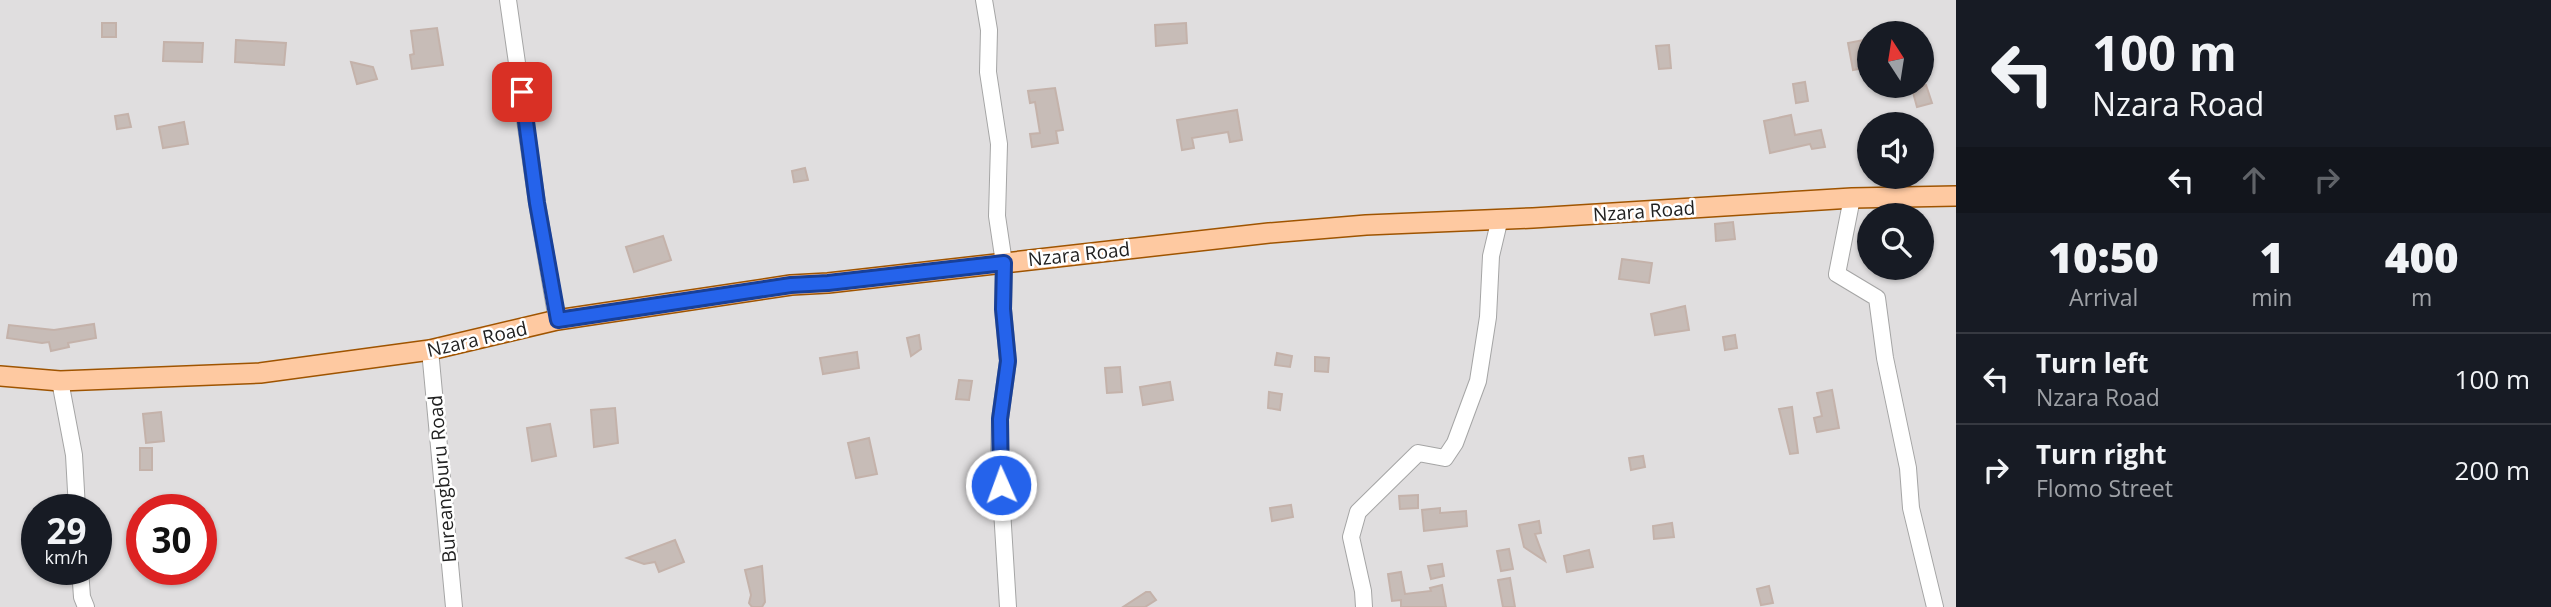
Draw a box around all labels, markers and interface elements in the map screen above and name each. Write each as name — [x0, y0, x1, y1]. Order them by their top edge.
text: 100 m — [2092, 19, 2237, 85]
north arrow — [1857, 21, 1934, 98]
map controls — [1857, 21, 1934, 280]
icon: left — [1977, 28, 2068, 119]
pin — [492, 62, 552, 122]
icon: arrive — [503, 73, 541, 111]
text: Nzara Road — [2092, 82, 2264, 125]
button: sound — [1857, 112, 1934, 189]
icon: left — [2162, 161, 2200, 199]
icon: ahead — [2235, 161, 2273, 199]
icon: right — [2308, 161, 2346, 199]
street label: Nzara Road — [1592, 194, 1696, 228]
button: search — [1857, 203, 1934, 280]
text: 10:50 — [2048, 228, 2159, 285]
text: 1 — [2260, 228, 2284, 285]
text: 400 — [2385, 228, 2459, 285]
street label: Nzara Road — [1027, 236, 1131, 272]
text: Arrival — [2069, 281, 2138, 313]
text: min — [2251, 281, 2292, 313]
text: m — [2411, 281, 2432, 313]
street label: Nzara Road — [424, 315, 530, 363]
text: Turn left — [2036, 345, 2148, 381]
icon: left — [1977, 360, 2015, 398]
text: 100 m — [2455, 361, 2530, 397]
text: Nzara Road — [2036, 381, 2160, 413]
street label: Bureangburu Road — [422, 394, 462, 564]
text: Turn right — [2036, 436, 2167, 472]
position arrow — [964, 448, 1038, 522]
icon: right — [1977, 451, 2015, 489]
text: 200 m — [2455, 452, 2530, 488]
text: Flomo Street — [2036, 472, 2173, 504]
speed limit sign: 30 — [126, 494, 217, 585]
text: 29 — [46, 507, 87, 554]
text: km/h — [45, 545, 88, 569]

